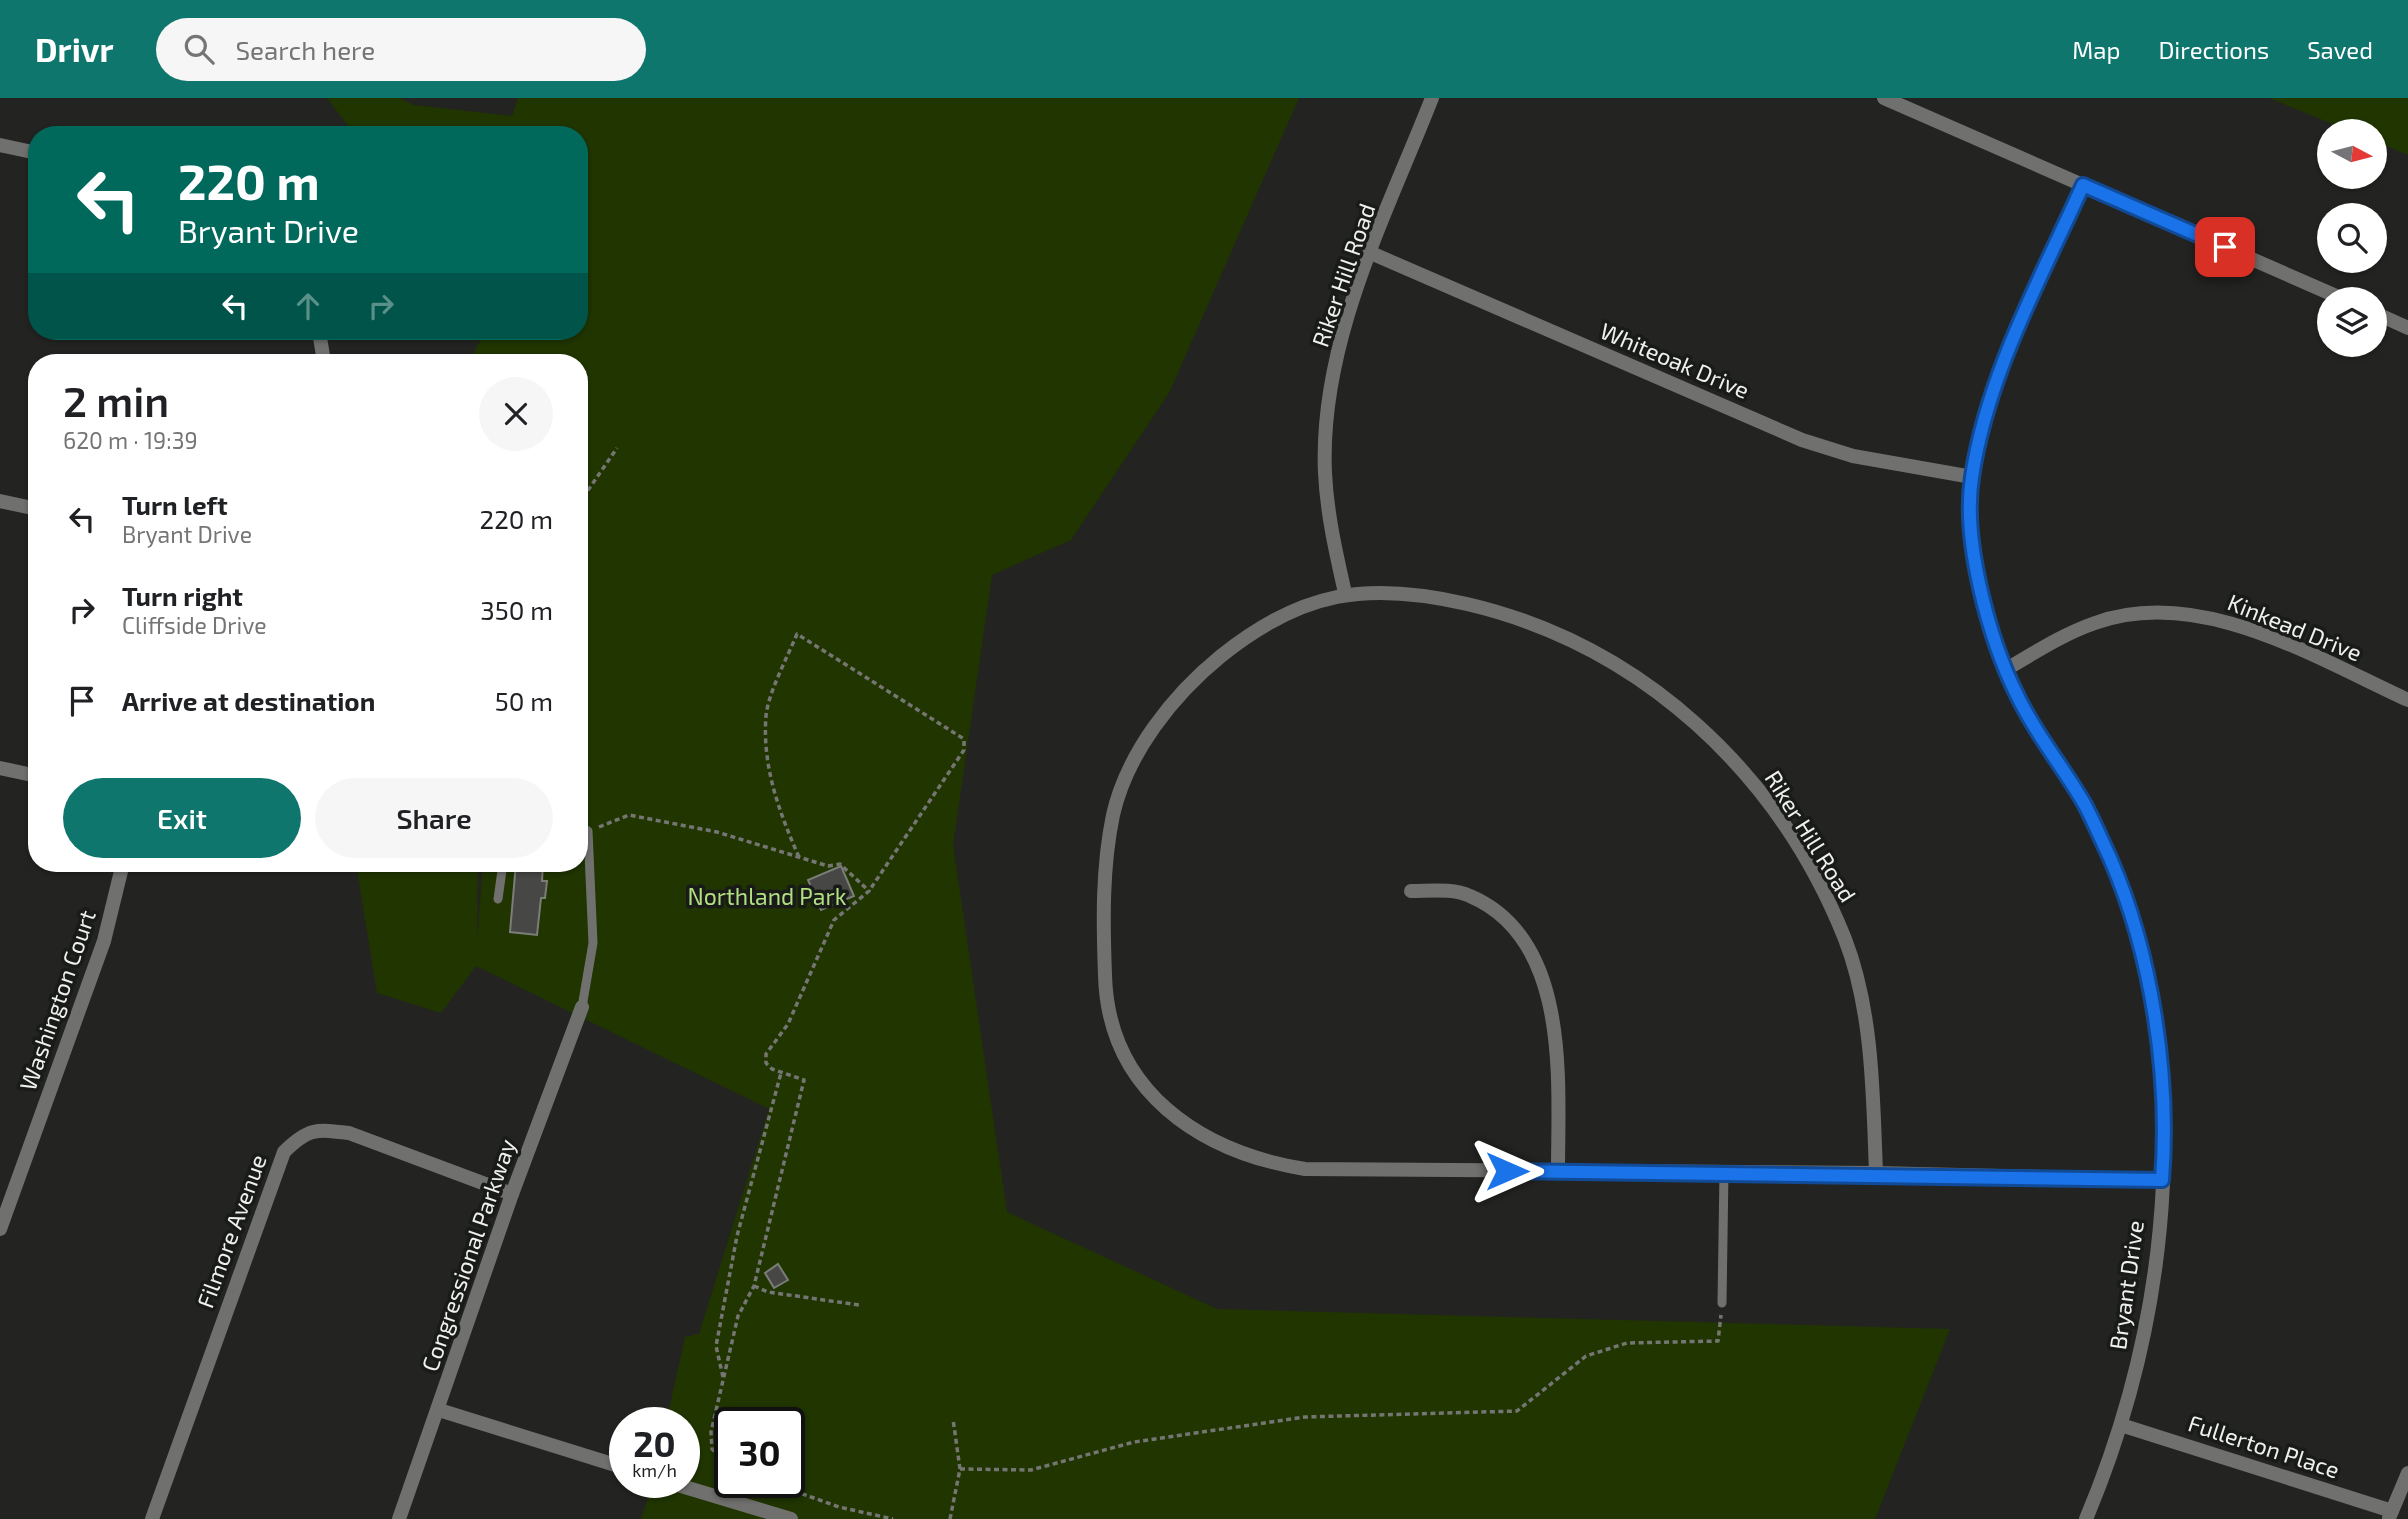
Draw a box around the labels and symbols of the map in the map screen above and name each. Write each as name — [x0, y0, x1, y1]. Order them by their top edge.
north arrow — [2317, 119, 2387, 189]
street label: Riker Hill Road — [1305, 200, 1381, 350]
pin — [2195, 217, 2255, 277]
street label: Whiteoak Drive — [1596, 316, 1754, 404]
street label: Kinkead Drive — [2224, 587, 2366, 667]
street label: Riker Hill Road — [1759, 765, 1863, 907]
park label: Northland Park — [688, 882, 847, 910]
street label: Washington Court — [13, 906, 101, 1094]
position arrow — [1470, 1134, 1544, 1208]
street label: Congressional Parkway — [415, 1135, 521, 1375]
street label: Filmore Avenue — [190, 1151, 272, 1311]
street label: Bryant Drive — [2103, 1219, 2149, 1351]
speed limit sign: 30 — [714, 1407, 805, 1498]
street label: Fullerton Place — [2185, 1408, 2343, 1484]

